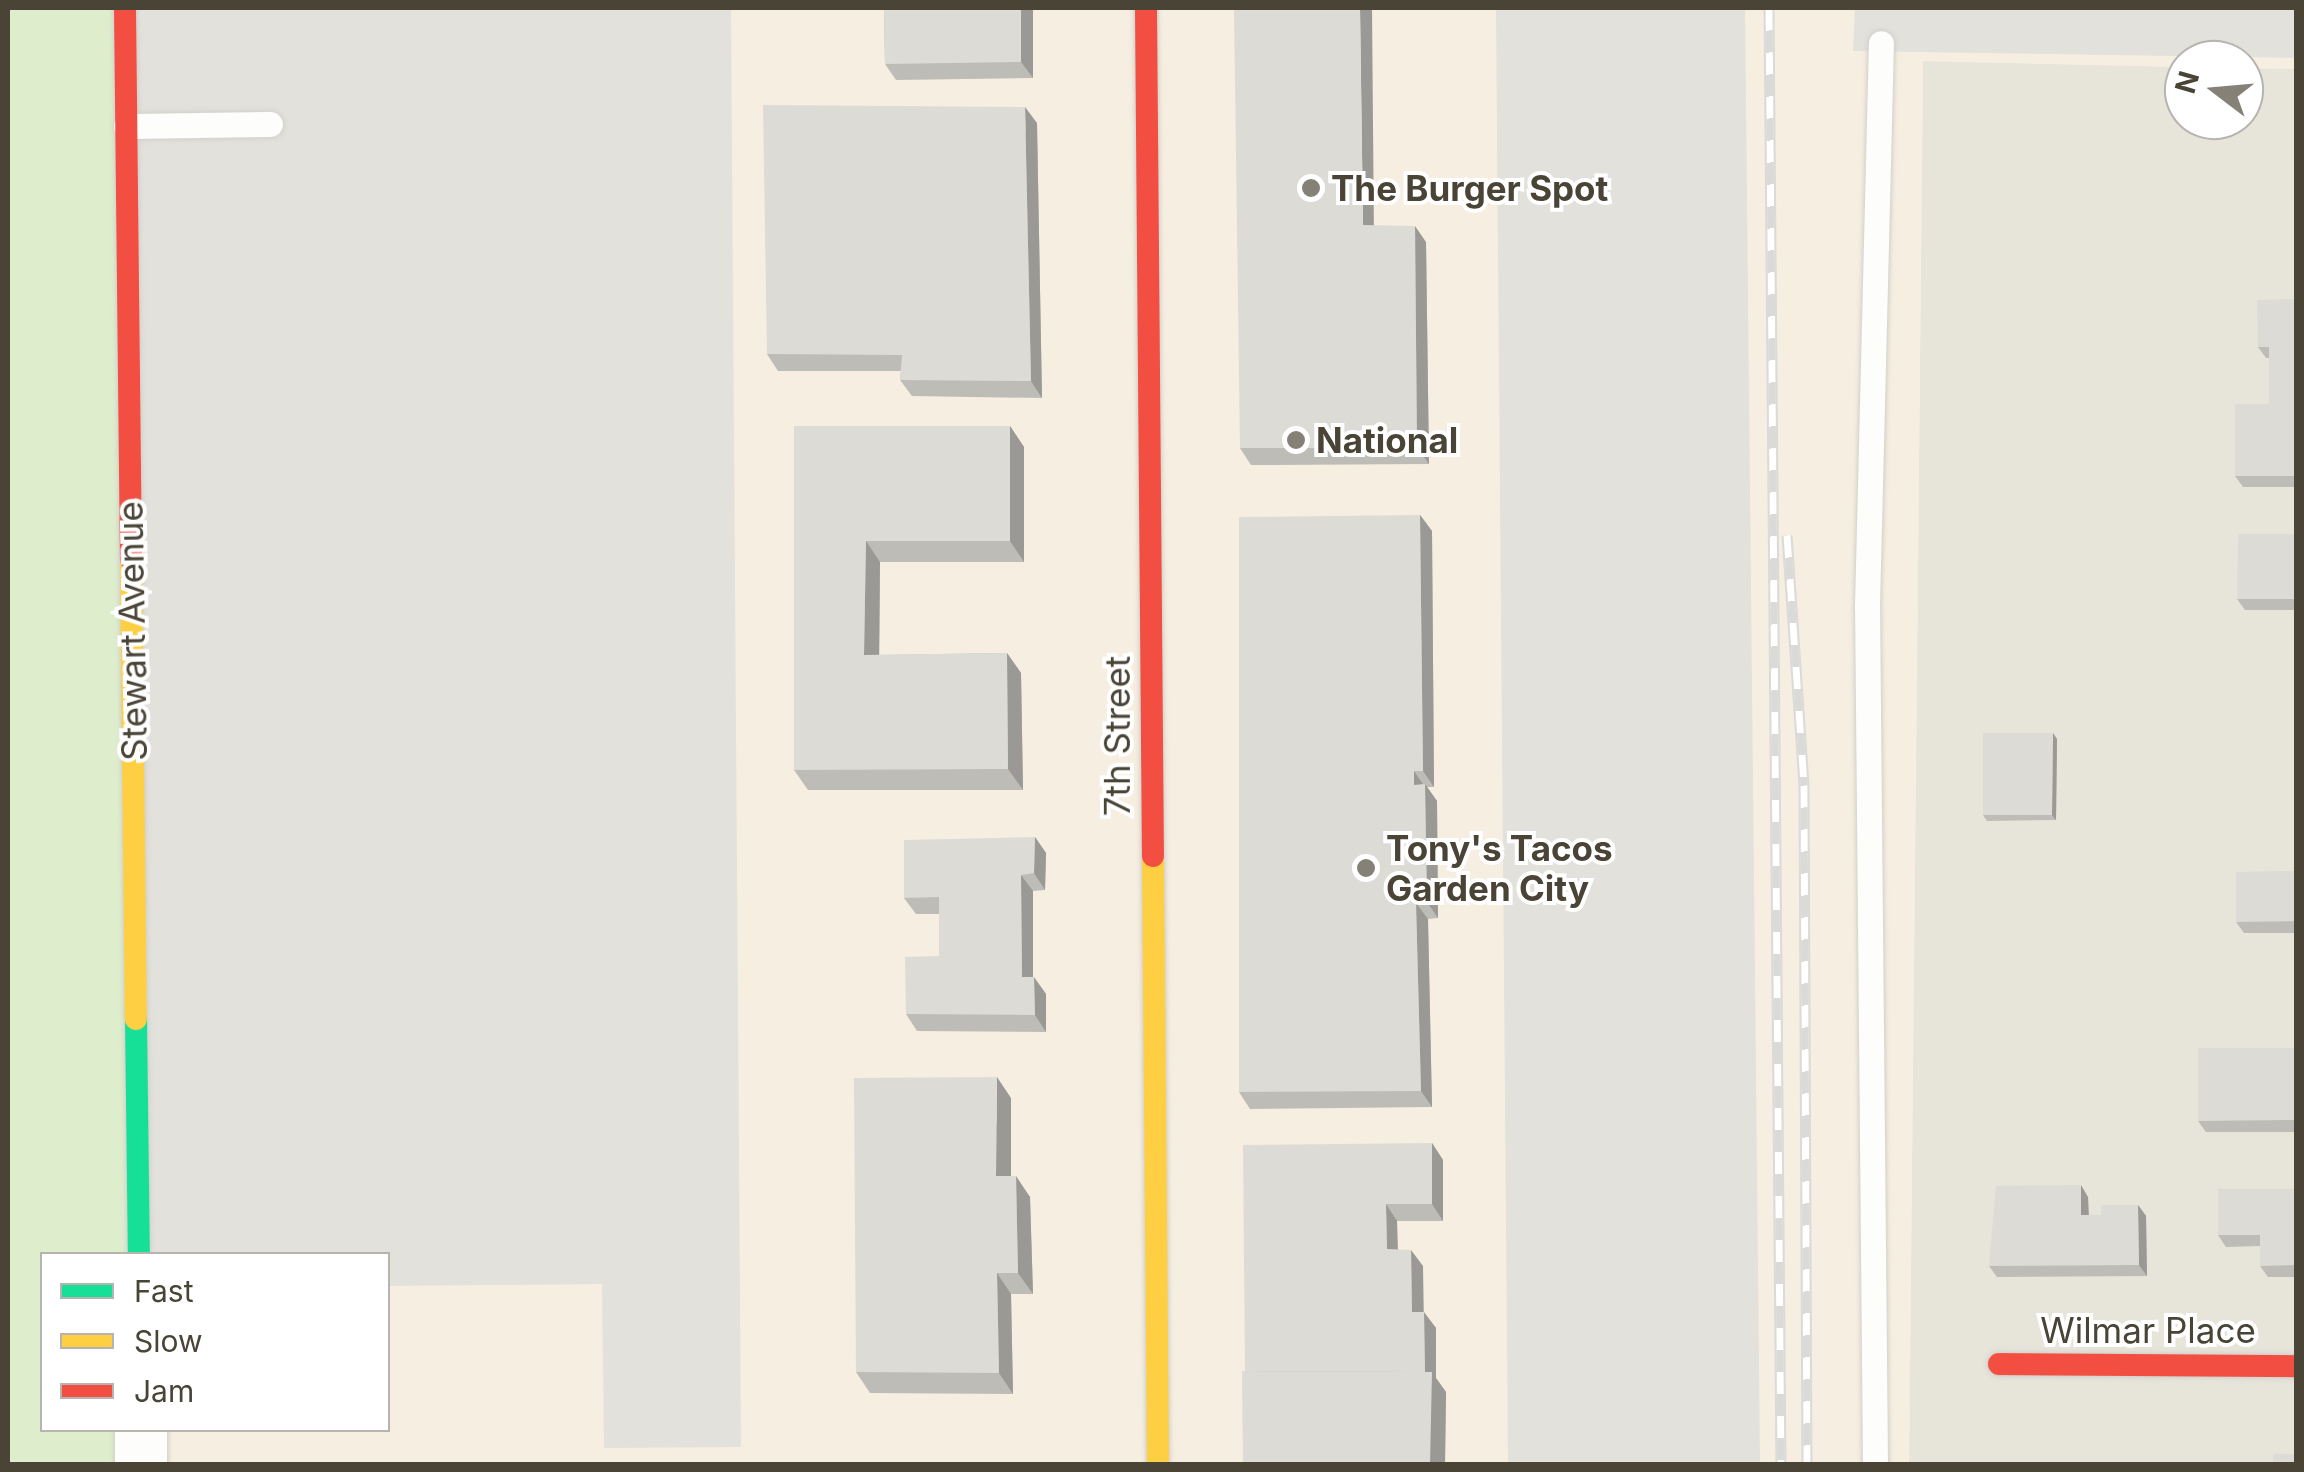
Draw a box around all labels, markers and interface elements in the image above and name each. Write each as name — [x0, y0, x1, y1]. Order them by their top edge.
north arrow — [2164, 40, 2264, 140]
text: N — [2168, 67, 2206, 97]
place label: The Burger Spot — [1331, 167, 1608, 209]
marker: The Burger Spot — [1300, 177, 1322, 199]
place label: National — [1316, 419, 1458, 461]
marker: National — [1285, 429, 1307, 451]
street label: Stewart Avenue — [109, 501, 155, 761]
street label: 7th Street — [1096, 656, 1138, 816]
place label: Tony's Tacos Garden City — [1386, 827, 1613, 909]
marker: Tony's Tacos Garden City — [1355, 857, 1377, 879]
legend — [40, 1252, 390, 1432]
text: Fast — [134, 1273, 193, 1309]
street label: Wilmar Place — [2040, 1309, 2256, 1351]
text: Slow — [134, 1323, 203, 1359]
text: Jam — [134, 1373, 194, 1409]

